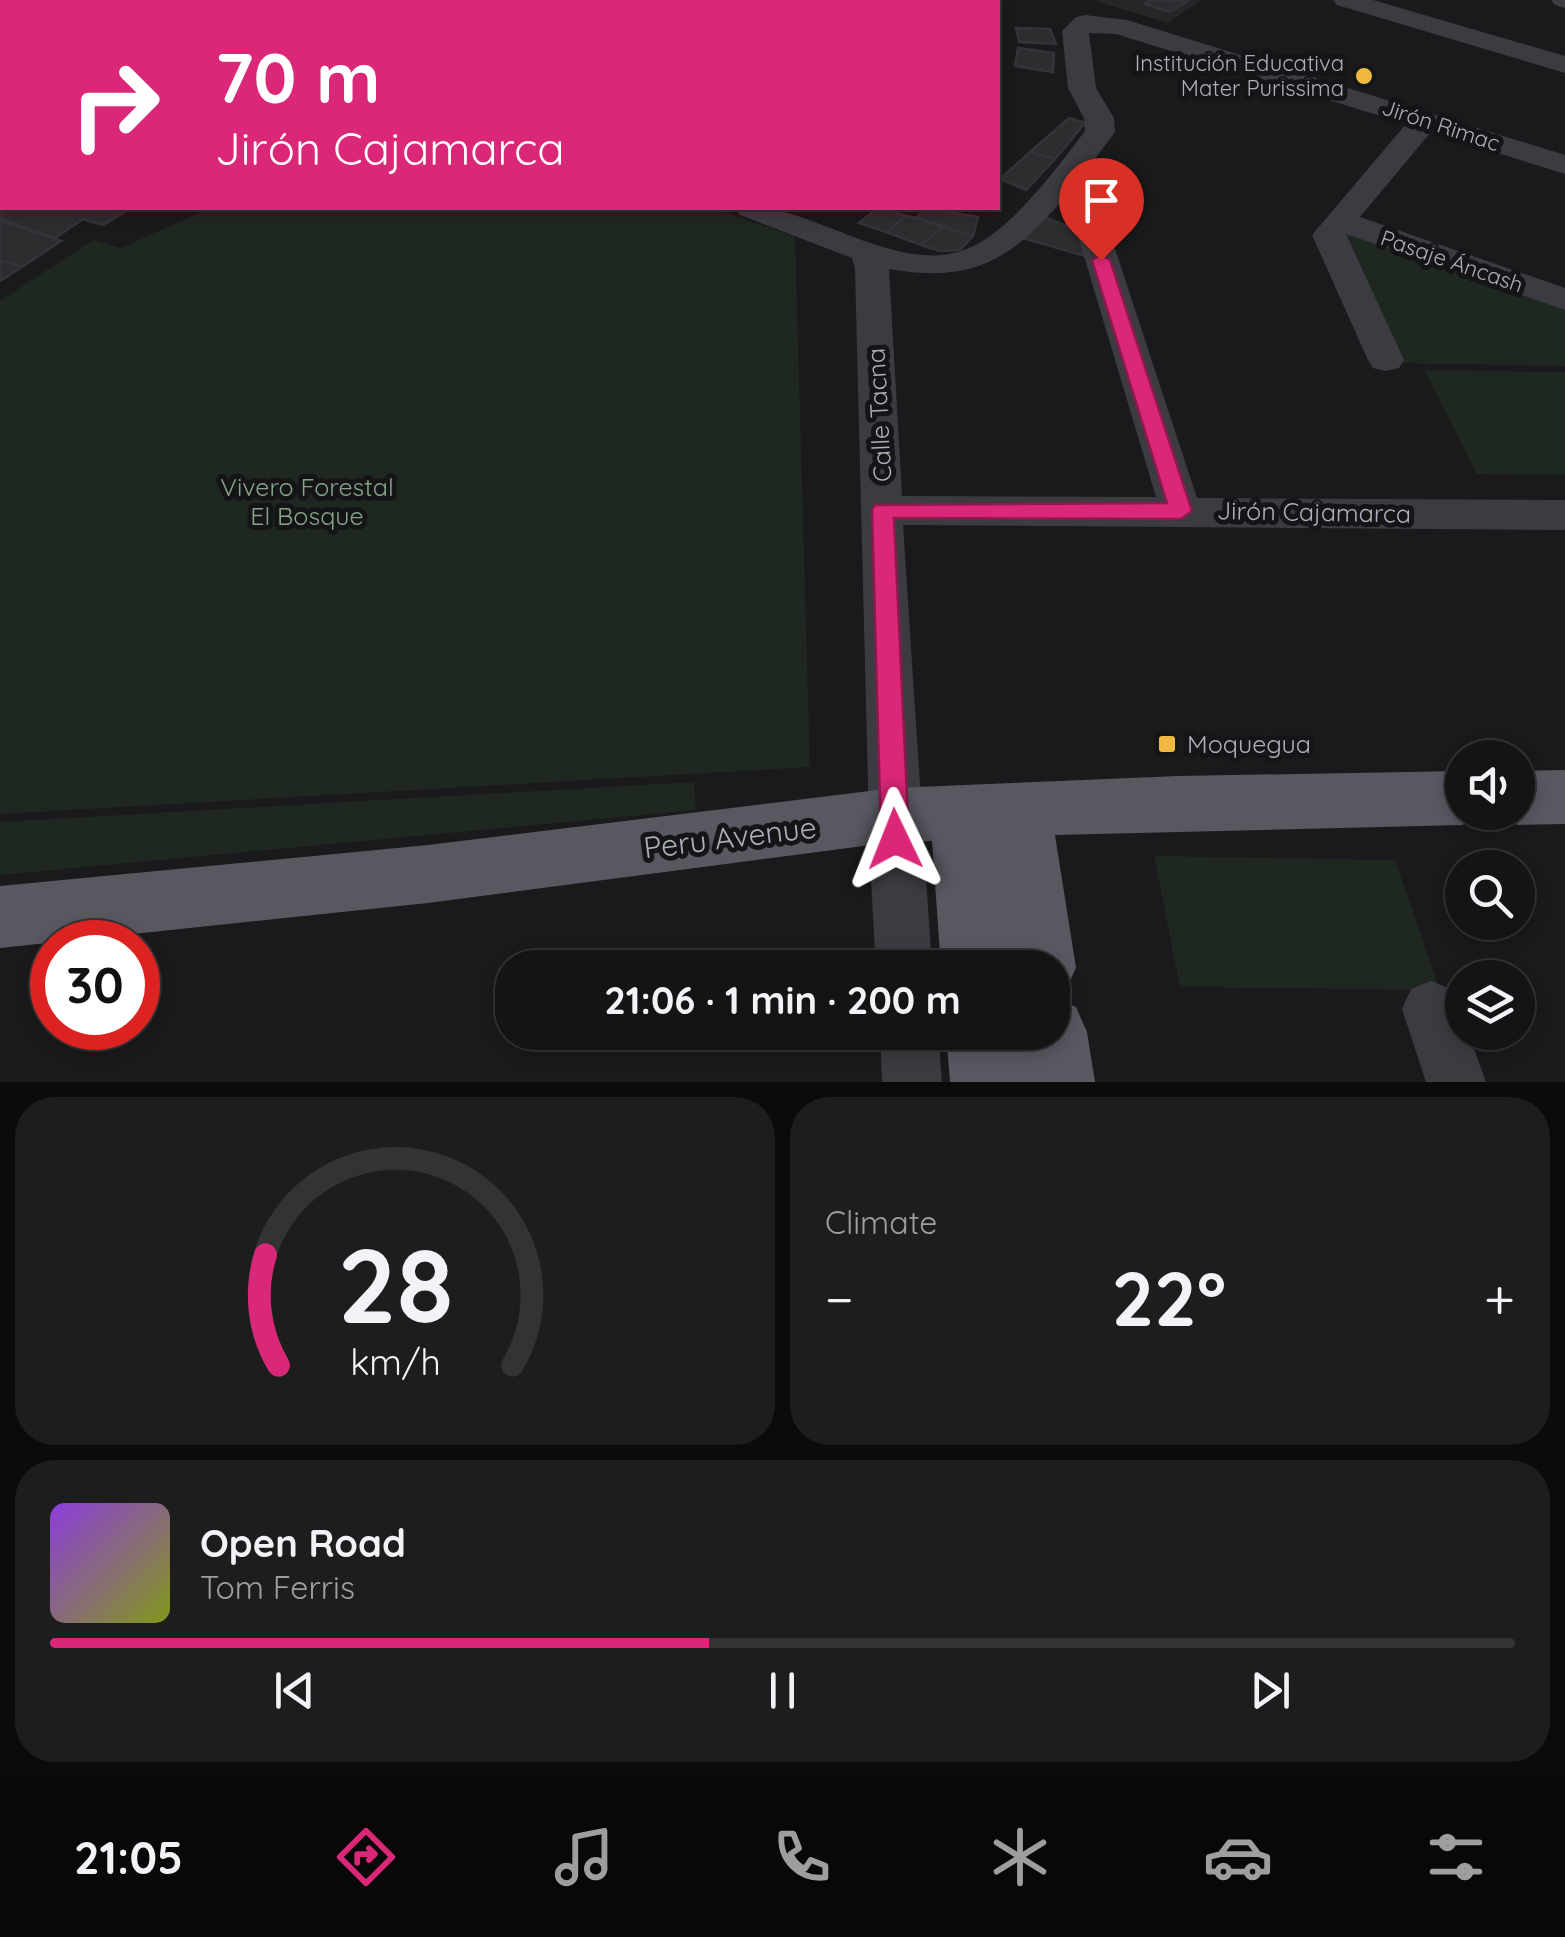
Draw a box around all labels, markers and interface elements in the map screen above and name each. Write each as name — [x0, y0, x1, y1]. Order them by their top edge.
text: 70 m — [215, 33, 381, 121]
icon: right — [50, 40, 180, 170]
place label: Institución Educativa Mater Purissima — [1135, 49, 1344, 102]
marker: Institución Educativa Mater Purissima — [1353, 65, 1375, 87]
street label: Jirón Rimac — [1379, 93, 1503, 157]
text: Jirón Cajamarca — [215, 120, 564, 176]
pin — [1059, 158, 1144, 261]
icon: arrive — [1074, 173, 1129, 228]
street label: Pasaje Áncash — [1377, 224, 1527, 298]
street label: Calle Tacna — [860, 347, 897, 483]
park label: Vivero Forestal El Bosque — [220, 471, 394, 531]
street label: Jirón Cajamarca — [1217, 494, 1411, 529]
place label: Moquegua — [1187, 728, 1311, 759]
marker: Moquegua — [1156, 733, 1178, 755]
map controls — [1445, 740, 1535, 1050]
button: sound — [1445, 740, 1535, 830]
position arrow — [843, 787, 947, 891]
street label: Peru Avenue — [641, 808, 819, 866]
button: search — [1445, 850, 1535, 940]
speed limit sign: 30 — [30, 920, 160, 1050]
button: layers — [1445, 960, 1535, 1050]
text: 21:06 · 1 min · 200 m — [604, 976, 961, 1024]
text: Climate — [825, 1202, 937, 1242]
text: 28 — [337, 1219, 453, 1349]
text: 22° — [1111, 1251, 1226, 1345]
text: − — [825, 1264, 854, 1333]
text: + — [1484, 1264, 1515, 1333]
text: km/h — [350, 1339, 440, 1384]
text: Open Road — [200, 1519, 406, 1567]
text: Tom Ferris — [200, 1567, 355, 1607]
icon: previous — [267, 1663, 322, 1718]
icon: pause — [755, 1663, 810, 1718]
icon: next — [1243, 1663, 1298, 1718]
icon: directions — [331, 1822, 401, 1892]
icon: music — [549, 1822, 619, 1892]
icon: phone — [767, 1822, 837, 1892]
icon: climate — [985, 1822, 1055, 1892]
icon: car — [1203, 1822, 1273, 1892]
icon: filters — [1421, 1822, 1491, 1892]
text: 21:05 — [74, 1829, 183, 1885]

